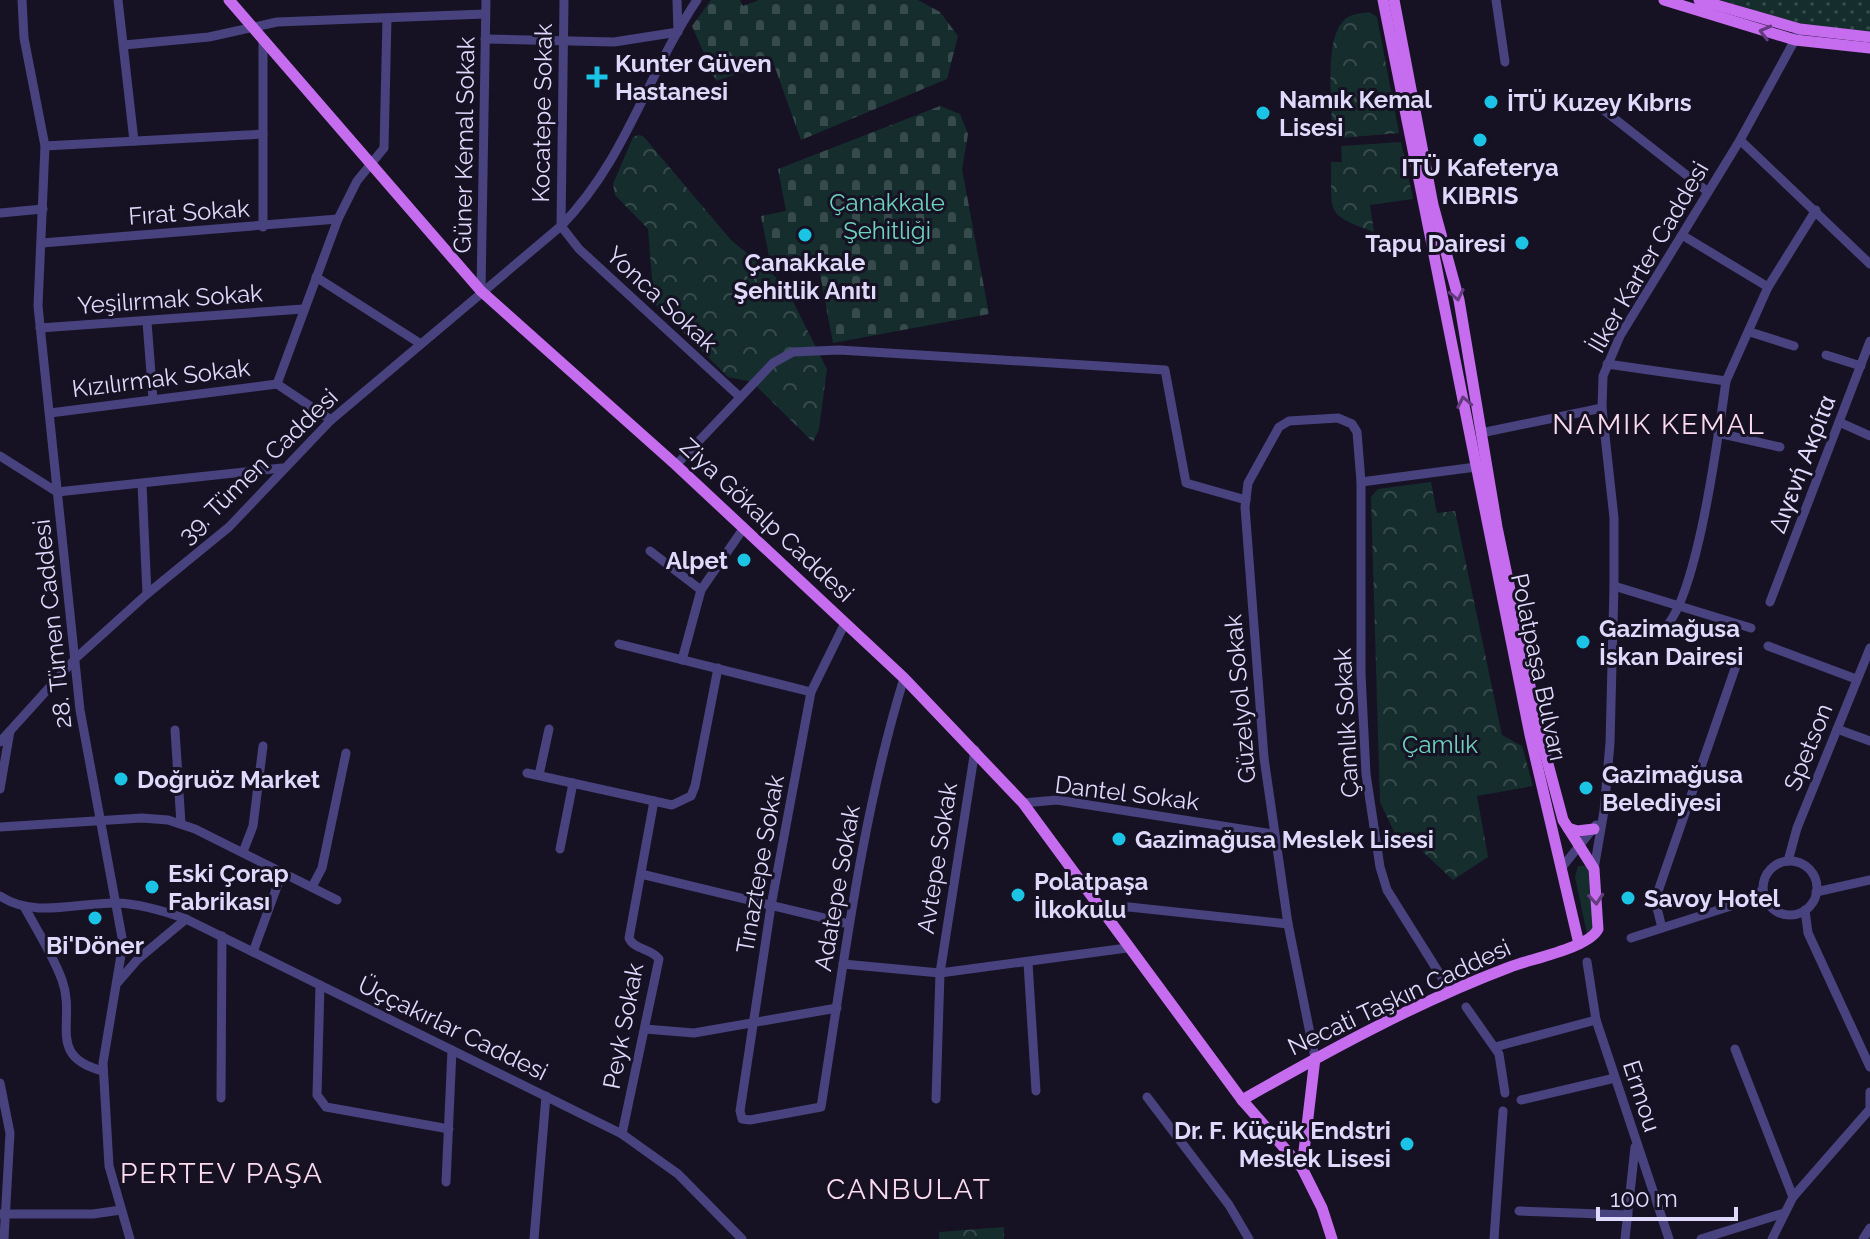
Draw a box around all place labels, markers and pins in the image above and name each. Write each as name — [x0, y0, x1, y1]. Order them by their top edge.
place label: Kunter Güven Hastanesi — [615, 49, 772, 106]
marker: Kunter Güven Hastanesi — [586, 66, 608, 88]
place label: Namık Kemal Lisesi — [1279, 85, 1432, 142]
place label: İTÜ Kuzey Kıbrıs — [1507, 88, 1692, 117]
marker: İTÜ Kuzey Kıbrıs — [1482, 93, 1500, 111]
marker: Namık Kemal Lisesi — [1254, 104, 1272, 122]
marker: ITÜ Kafeterya KIBRIS — [1471, 131, 1489, 149]
place label: ITÜ Kafeterya KIBRIS — [1401, 153, 1559, 210]
marker: Çanakkale Şehitlik Anıtı — [796, 226, 814, 244]
place label: Tapu Dairesi — [1365, 229, 1506, 258]
marker: Tapu Dairesi — [1513, 234, 1531, 252]
place label: Çanakkale Şehitlik Anıtı — [733, 248, 877, 305]
place label: Alpet — [666, 546, 728, 575]
marker: Alpet — [735, 551, 753, 569]
place label: Gazimağusa İskan Dairesi — [1599, 614, 1743, 671]
marker: Gazimağusa İskan Dairesi — [1574, 633, 1592, 651]
place label: Gazimağusa Belediyesi — [1602, 760, 1743, 817]
place label: Doğruöz Market — [137, 765, 320, 794]
marker: Doğruöz Market — [112, 770, 130, 788]
marker: Gazimağusa Belediyesi — [1577, 779, 1595, 797]
place label: Gazimağusa Meslek Lisesi — [1135, 825, 1434, 854]
marker: Gazimağusa Meslek Lisesi — [1110, 830, 1128, 848]
place label: Eski Çorap Fabrikası — [168, 859, 289, 916]
place label: Polatpaşa İlkokulu — [1034, 867, 1149, 924]
marker: Eski Çorap Fabrikası — [143, 878, 161, 896]
place label: Savoy Hotel — [1644, 884, 1781, 913]
marker: Polatpaşa İlkokulu — [1009, 886, 1027, 904]
marker: Savoy Hotel — [1619, 889, 1637, 907]
marker: Bi'Döner — [86, 909, 104, 927]
place label: Bi'Döner — [46, 931, 144, 960]
place label: Dr. F. Küçük Endstri Meslek Lisesi — [1174, 1116, 1391, 1173]
marker: Dr. F. Küçük Endstri Meslek Lisesi — [1398, 1135, 1416, 1153]

